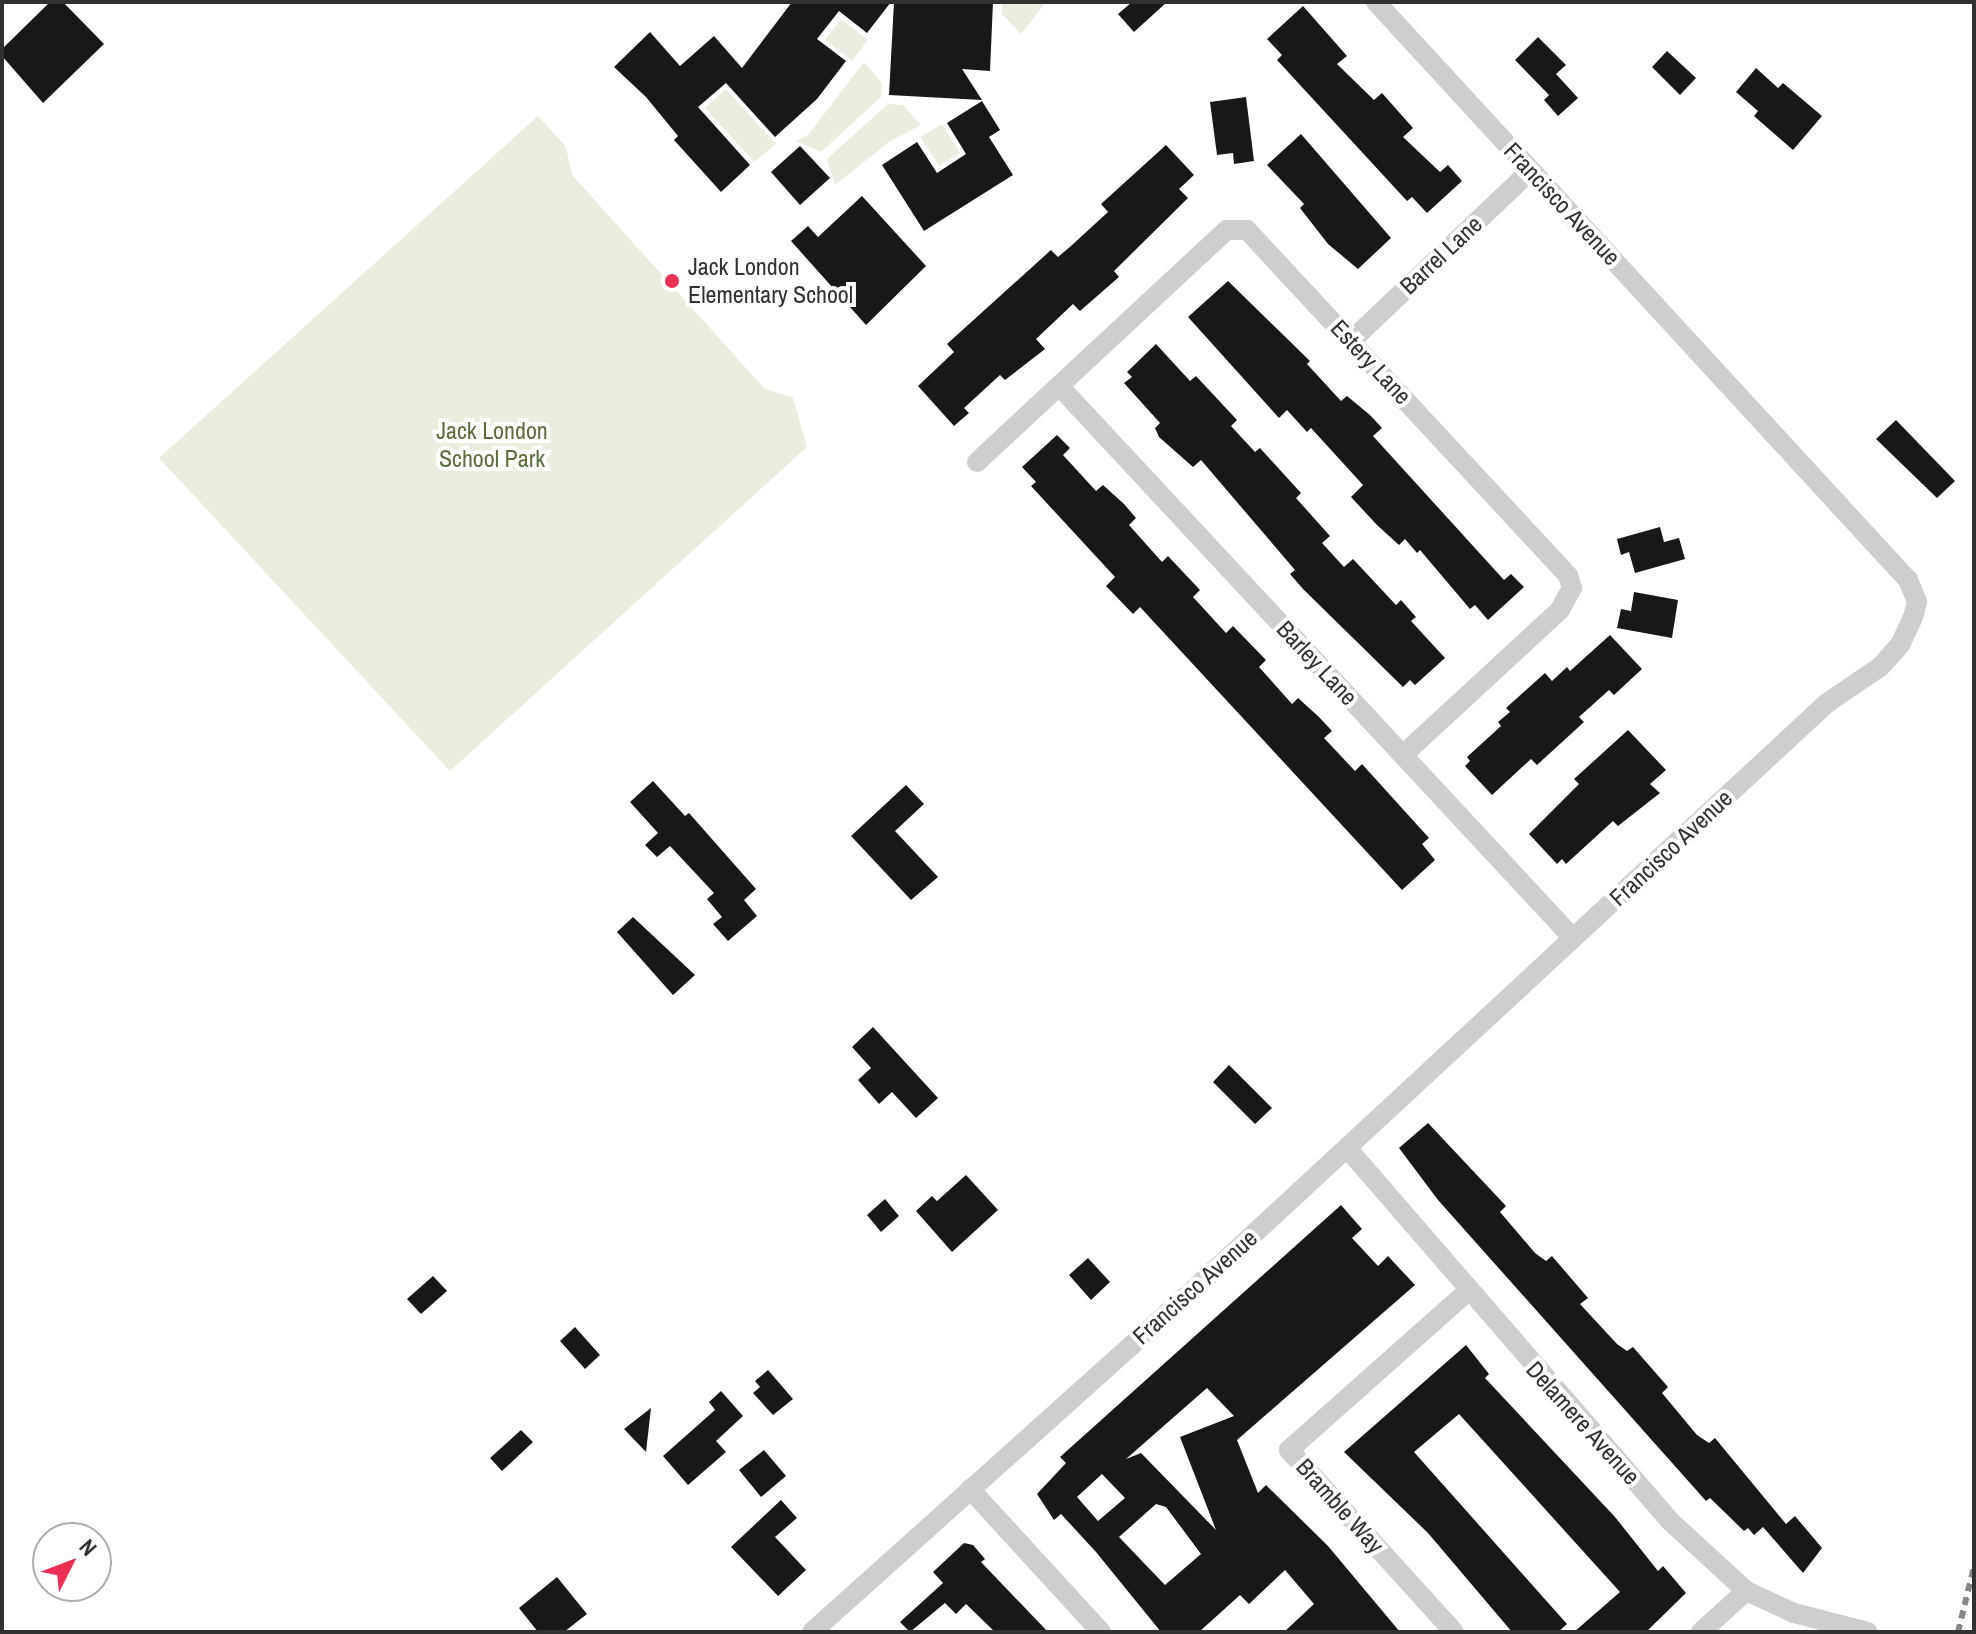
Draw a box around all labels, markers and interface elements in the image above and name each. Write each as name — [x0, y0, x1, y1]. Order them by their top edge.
street label: Francisco Avenue — [1497, 136, 1627, 272]
street label: Barrel Lane — [1394, 210, 1488, 300]
place label: Jack London Elementary School — [688, 253, 853, 309]
marker: Jack London Elementary School — [663, 272, 681, 290]
street label: Estery Lane — [1325, 314, 1417, 410]
park label: Jack London School Park — [436, 417, 548, 473]
street label: Barley Lane — [1271, 615, 1363, 711]
street label: Francisco Avenue — [1603, 783, 1739, 913]
street label: Francisco Avenue — [1127, 1223, 1263, 1351]
street label: Delamere Avenue — [1520, 1355, 1646, 1491]
street label: Bramble Way — [1290, 1453, 1390, 1559]
north arrow — [32, 1522, 112, 1602]
text: N — [73, 1532, 104, 1562]

